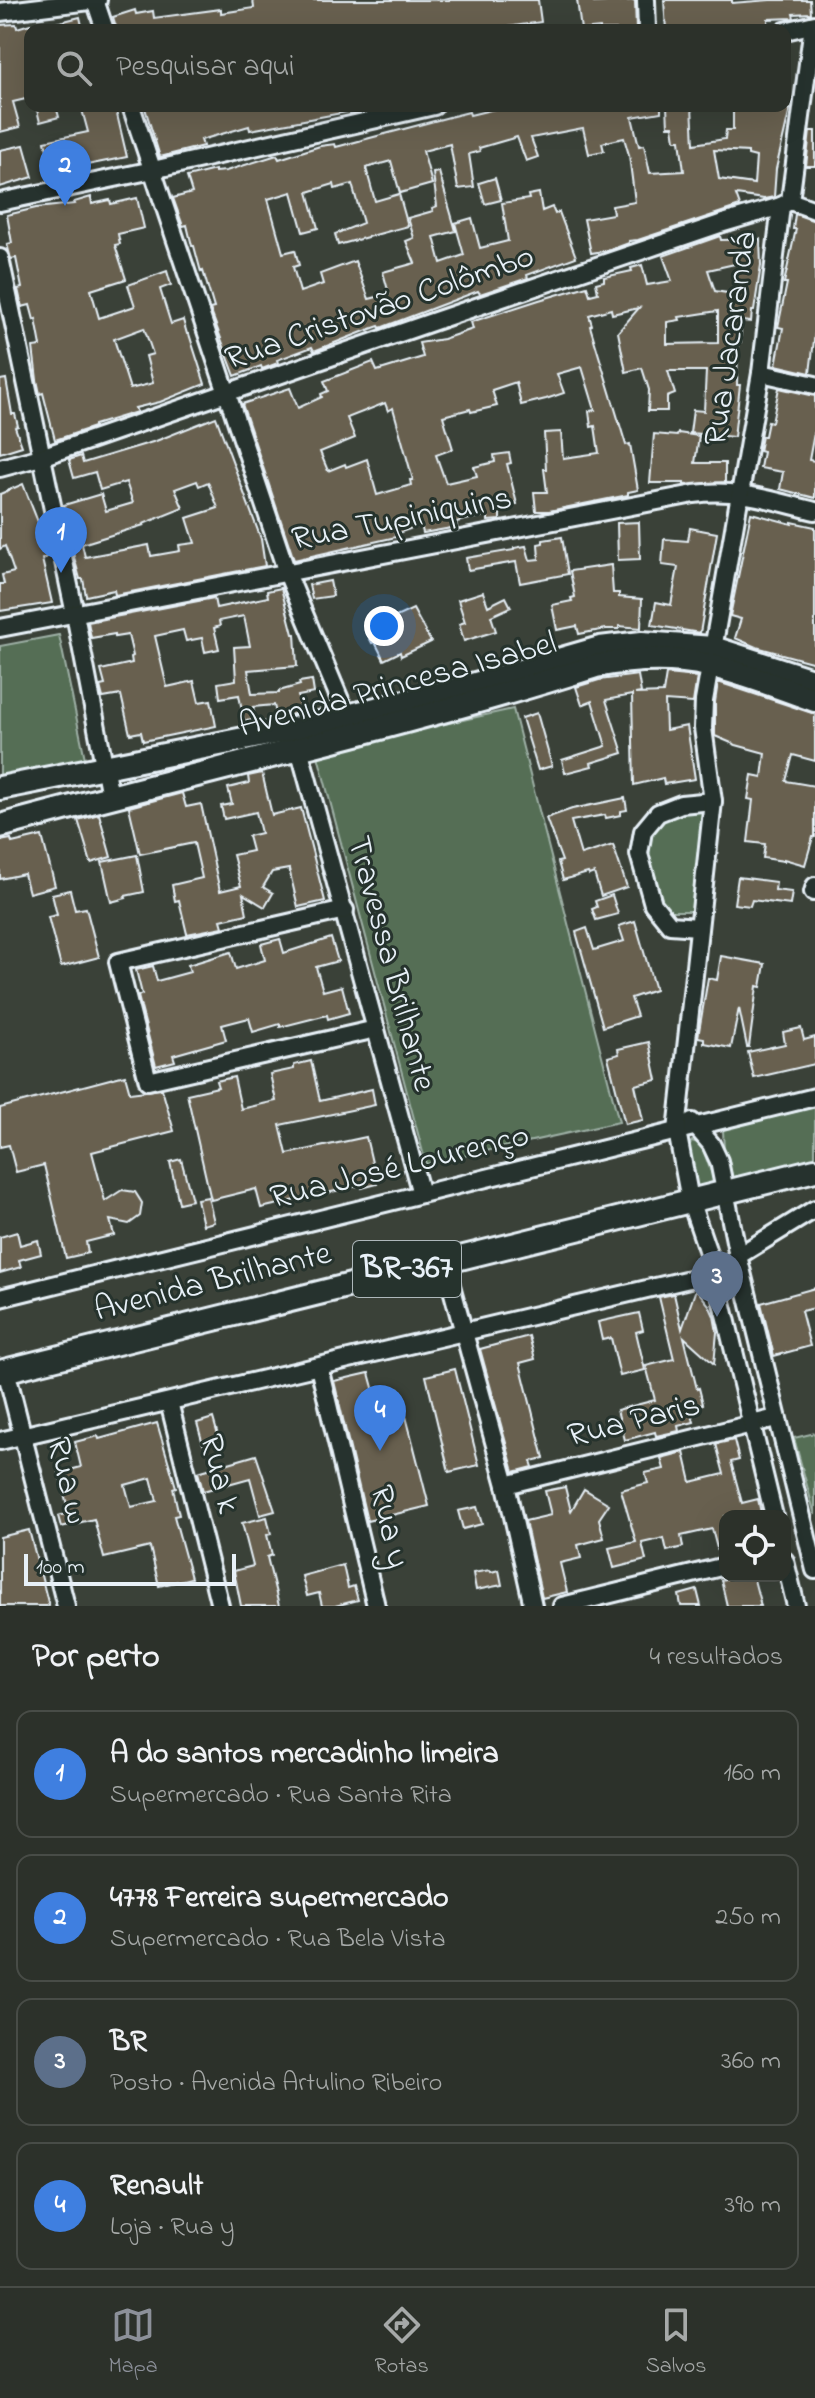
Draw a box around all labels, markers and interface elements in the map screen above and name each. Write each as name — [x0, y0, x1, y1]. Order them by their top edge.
search box — [24, 24, 791, 112]
icon: search — [52, 46, 96, 90]
text: Pesquisar aqui — [116, 46, 295, 90]
pin: 2 — [39, 140, 91, 206]
street label: Rua Jacarandá — [692, 229, 772, 449]
street label: Rua Cristovão Colômbo — [219, 233, 541, 385]
street label: Rua Tupiniquins — [288, 474, 516, 566]
pin: 1 — [35, 507, 87, 573]
your location — [364, 606, 404, 646]
street label: Avenida Princesa Isabel — [233, 619, 563, 753]
street label: Travessa Brilhante — [332, 831, 448, 1098]
street label: Rua José Lourenço — [265, 1112, 535, 1224]
street label: Avenida Brilhante — [89, 1229, 337, 1337]
road number: BR-367 — [353, 1241, 461, 1297]
pin: 3 — [691, 1251, 743, 1317]
street label: Rua Paris — [562, 1381, 706, 1463]
pin: 4 — [354, 1385, 406, 1451]
street label: Rua k — [184, 1429, 252, 1519]
street label: Rua w — [31, 1433, 101, 1529]
street label: Rua y — [354, 1480, 422, 1574]
map controls — [719, 1510, 791, 1582]
button: locate — [719, 1510, 791, 1582]
scale bar — [24, 1550, 236, 1586]
text: 100 m — [36, 1552, 85, 1584]
text: Por perto — [32, 1633, 160, 1683]
text: 4 resultados — [650, 1639, 783, 1677]
text: A do santos mercadinho limeira — [110, 1733, 499, 1777]
text: 1 — [56, 1755, 64, 1793]
text: 160 m — [723, 1755, 781, 1793]
text: Supermercado · Rua Santa Rita — [110, 1777, 452, 1815]
text: 4778 Ferreira supermercado — [110, 1877, 449, 1921]
text: 2 — [54, 1899, 66, 1937]
text: 250 m — [715, 1899, 781, 1937]
text: Supermercado · Rua Bela Vista — [110, 1921, 445, 1959]
text: BR — [110, 2021, 147, 2065]
text: 3 — [55, 2043, 65, 2081]
text: 360 m — [721, 2043, 781, 2081]
text: Posto · Avenida Artulino Ribeiro — [110, 2065, 442, 2103]
text: Renault — [110, 2165, 203, 2209]
text: 4 — [55, 2187, 65, 2225]
text: 390 m — [725, 2187, 781, 2225]
text: Loja · Rua y — [110, 2209, 235, 2247]
tab: Mapa — [108, 2303, 158, 2383]
tab: Rotas — [375, 2303, 429, 2383]
tab: Salvos — [646, 2303, 706, 2383]

